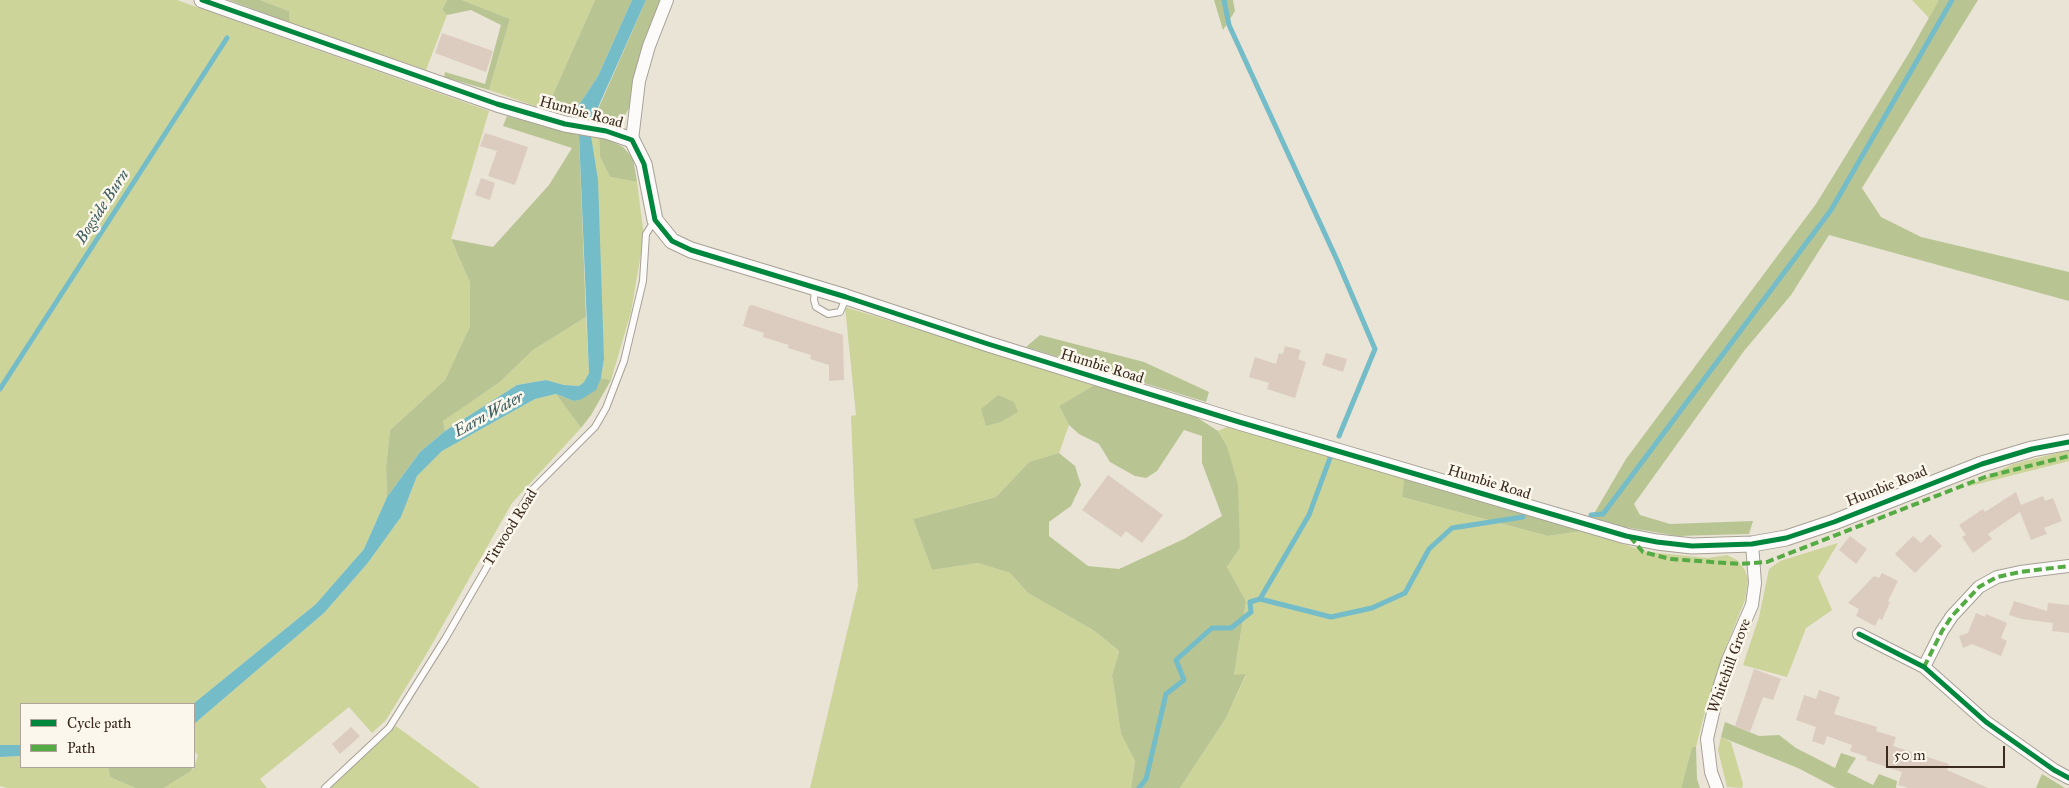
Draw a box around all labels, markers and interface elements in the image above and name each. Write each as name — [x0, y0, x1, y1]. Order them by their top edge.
street label: Humbie Road — [537, 93, 625, 133]
water label: Bogside Burn — [72, 167, 134, 247]
street label: Humbie Road — [1058, 346, 1146, 388]
water label: Earn Water — [451, 388, 527, 442]
street label: Humbie Road — [1445, 462, 1533, 504]
street label: Humbie Road — [1844, 463, 1930, 511]
street label: Titwood Road — [480, 486, 542, 570]
street label: Whitehill Grove — [1705, 616, 1755, 716]
legend — [20, 703, 195, 768]
text: Cycle path — [67, 714, 131, 732]
scale bar — [1889, 736, 2008, 768]
text: Path — [67, 739, 95, 757]
text: 50 m — [1894, 746, 1926, 764]

